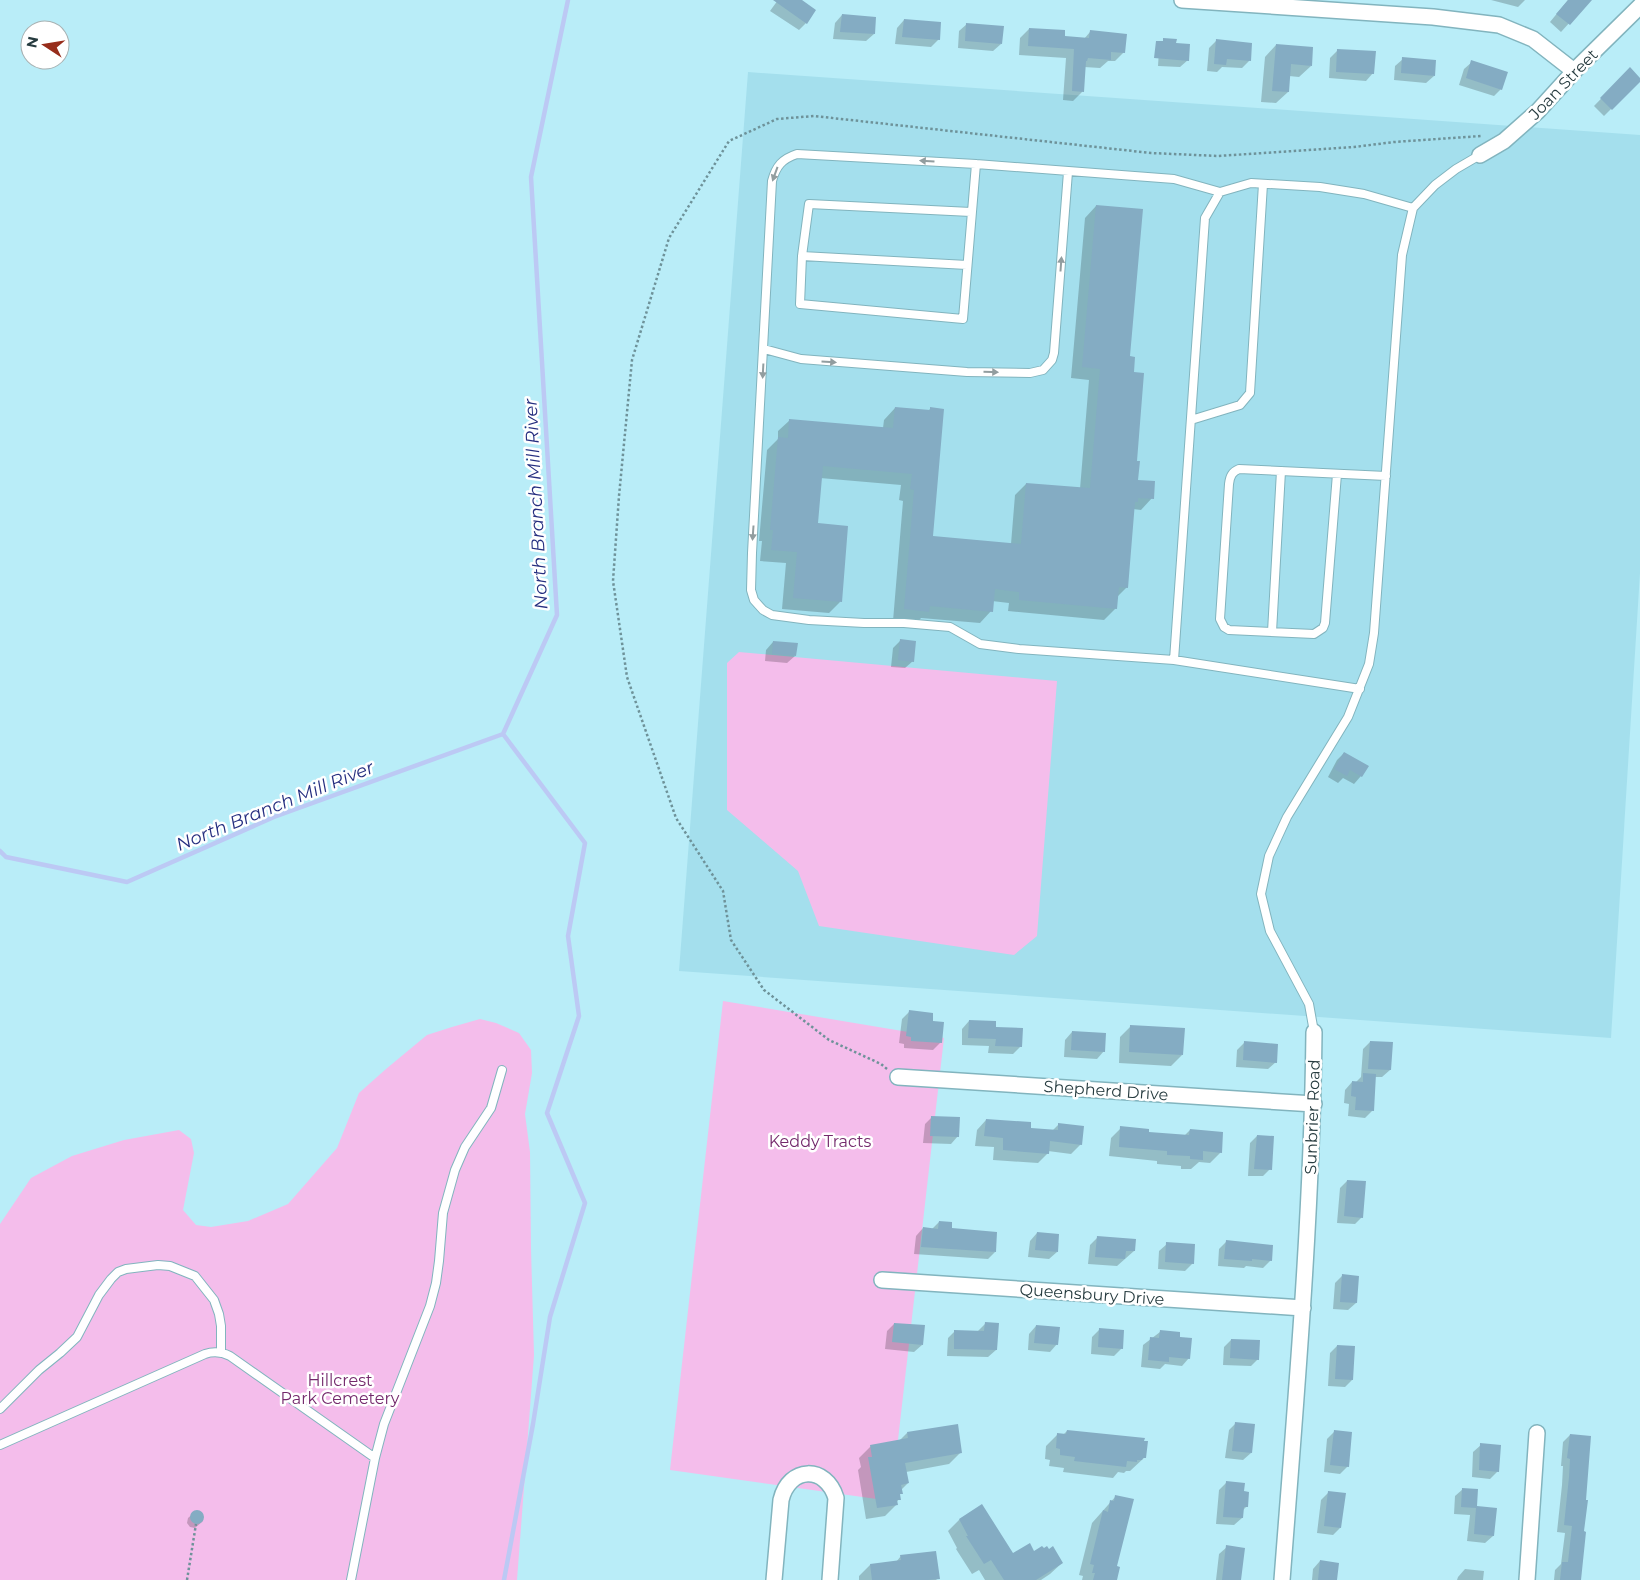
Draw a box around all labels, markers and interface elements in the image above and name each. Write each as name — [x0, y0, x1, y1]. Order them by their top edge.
north arrow — [20, 20, 70, 70]
text: N — [22, 35, 42, 50]
street label: Joan Street — [1524, 45, 1602, 124]
one-way arrow — [919, 156, 935, 164]
one-way arrow — [771, 167, 779, 182]
one-way arrow — [1057, 256, 1065, 272]
one-way arrow — [821, 358, 837, 366]
one-way arrow — [758, 363, 766, 379]
one-way arrow — [983, 369, 999, 377]
water label: North Branch Mill River — [519, 397, 553, 610]
one-way arrow — [749, 525, 757, 541]
water label: North Branch Mill River — [173, 756, 378, 856]
street label: Sunbrier Road — [1301, 1059, 1324, 1175]
street label: Shepherd Drive — [1043, 1077, 1169, 1104]
park label: Keddy Tracts — [769, 1132, 872, 1151]
street label: Queensbury Drive — [1019, 1280, 1165, 1309]
park label: Hillcrest Park Cemetery — [281, 1371, 400, 1408]

